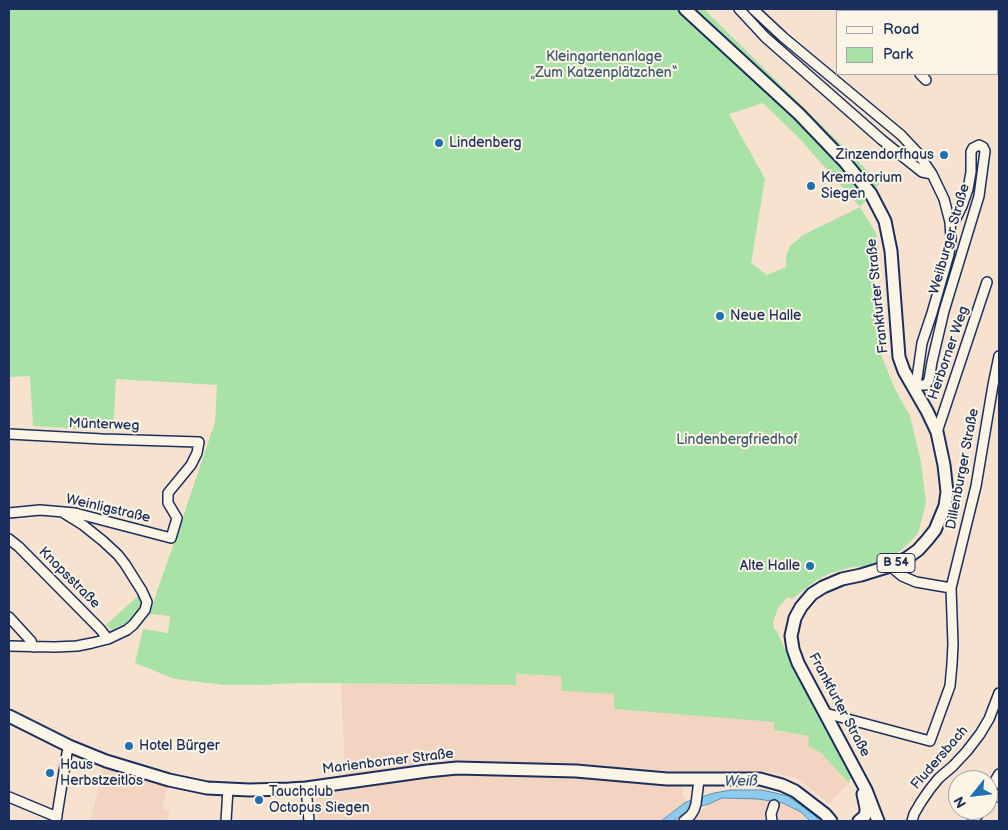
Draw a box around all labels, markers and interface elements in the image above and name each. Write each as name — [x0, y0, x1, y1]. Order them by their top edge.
legend — [836, 10, 998, 75]
text: Road — [883, 20, 919, 39]
text: Park — [883, 45, 913, 64]
park label: Kleingartenanlage „Zum Katzenplätzchen“ — [530, 49, 678, 82]
place label: Lindenberg — [449, 135, 522, 151]
marker: Lindenberg — [433, 137, 445, 149]
place label: Zinzendorfhaus — [836, 147, 934, 163]
marker: Zinzendorfhaus — [938, 149, 950, 161]
place label: Krematorium Siegen — [821, 170, 902, 202]
marker: Krematorium Siegen — [805, 180, 817, 192]
street label: Weilburger Straße — [926, 182, 974, 296]
street label: Frankfurter Straße — [864, 238, 892, 354]
street label: Herborner Weg — [925, 304, 973, 402]
place label: Neue Halle — [730, 308, 801, 324]
marker: Neue Halle — [714, 310, 726, 322]
street label: Dillenburger Straße — [943, 407, 983, 531]
street label: Münterweg — [68, 415, 140, 435]
park label: Lindenbergfriedhof — [676, 432, 798, 448]
street label: Weinligstraße — [64, 491, 152, 527]
street label: Knopsstraße — [35, 544, 103, 612]
road number: B 54 — [877, 554, 915, 572]
place label: Alte Halle — [740, 558, 800, 574]
marker: Alte Halle — [804, 560, 816, 572]
street label: Frankfurter Straße — [804, 650, 874, 760]
street label: Fludersbach — [908, 723, 972, 793]
place label: Hotel Bürger — [139, 738, 220, 754]
marker: Hotel Bürger — [123, 740, 135, 752]
street label: Marienborner Straße — [321, 746, 455, 778]
place label: Haus Herbstzeitlos — [60, 757, 143, 790]
marker: Haus Herbstzeitlos — [44, 767, 56, 779]
north arrow — [948, 770, 998, 820]
water label: Weiß — [724, 773, 758, 791]
place label: Tauchclub Octopus Siegen — [269, 784, 370, 816]
text: N — [950, 793, 970, 811]
marker: Tauchclub Octopus Siegen — [253, 794, 265, 806]

